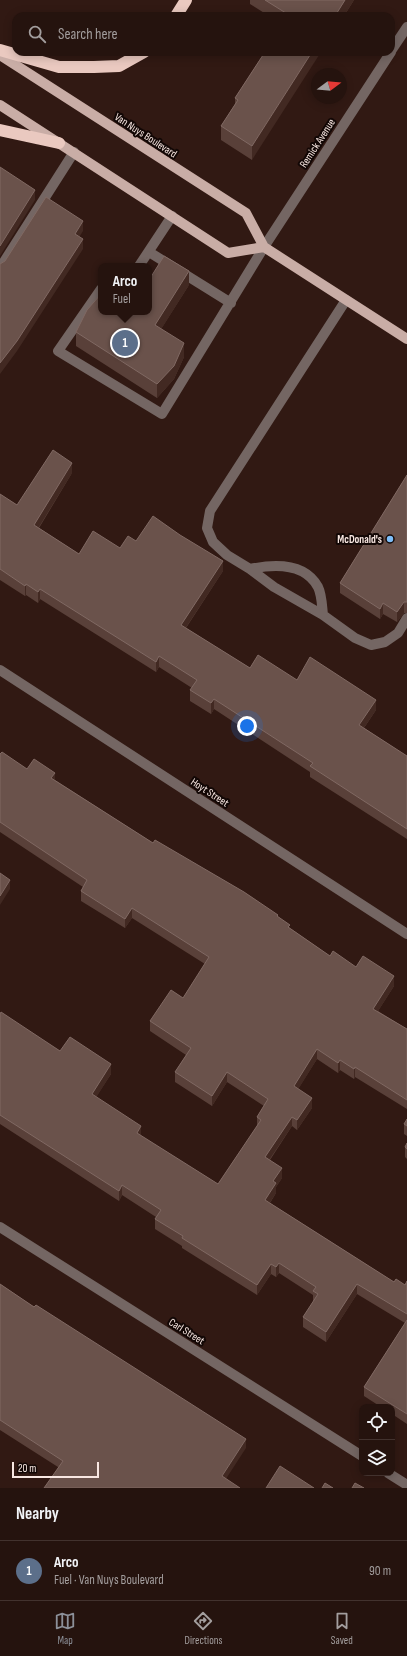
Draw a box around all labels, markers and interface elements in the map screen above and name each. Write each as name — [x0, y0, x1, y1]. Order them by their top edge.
search box — [12, 12, 395, 56]
icon: search — [26, 23, 48, 45]
text: Search here — [58, 25, 118, 44]
north arrow — [311, 68, 347, 104]
street label: Van Nuys Boulevard — [112, 110, 180, 161]
street label: Remick Avenue — [297, 116, 338, 170]
popup — [98, 263, 152, 315]
text: Arco — [113, 272, 137, 291]
text: Fuel — [113, 291, 131, 307]
pin: 1 — [112, 328, 138, 358]
place label: McDonald's — [337, 533, 382, 546]
marker: McDonald's — [385, 534, 395, 544]
your location — [237, 716, 257, 736]
street label: Hoyt Street — [188, 775, 232, 810]
street label: Carl Street — [167, 1315, 207, 1348]
map controls — [359, 1404, 395, 1476]
button: locate — [359, 1404, 395, 1440]
button: layers — [359, 1440, 395, 1476]
scale bar — [12, 1460, 99, 1479]
text: 20 m — [18, 1462, 36, 1475]
text: Nearby — [16, 1504, 59, 1524]
text: Arco — [54, 1553, 79, 1572]
text: 1 — [26, 1563, 32, 1579]
text: 90 m — [369, 1563, 391, 1579]
text: Fuel · Van Nuys Boulevard — [54, 1572, 164, 1588]
tab: Map — [54, 1610, 76, 1647]
tab: Directions — [185, 1610, 222, 1647]
tab: Saved — [331, 1610, 353, 1647]

